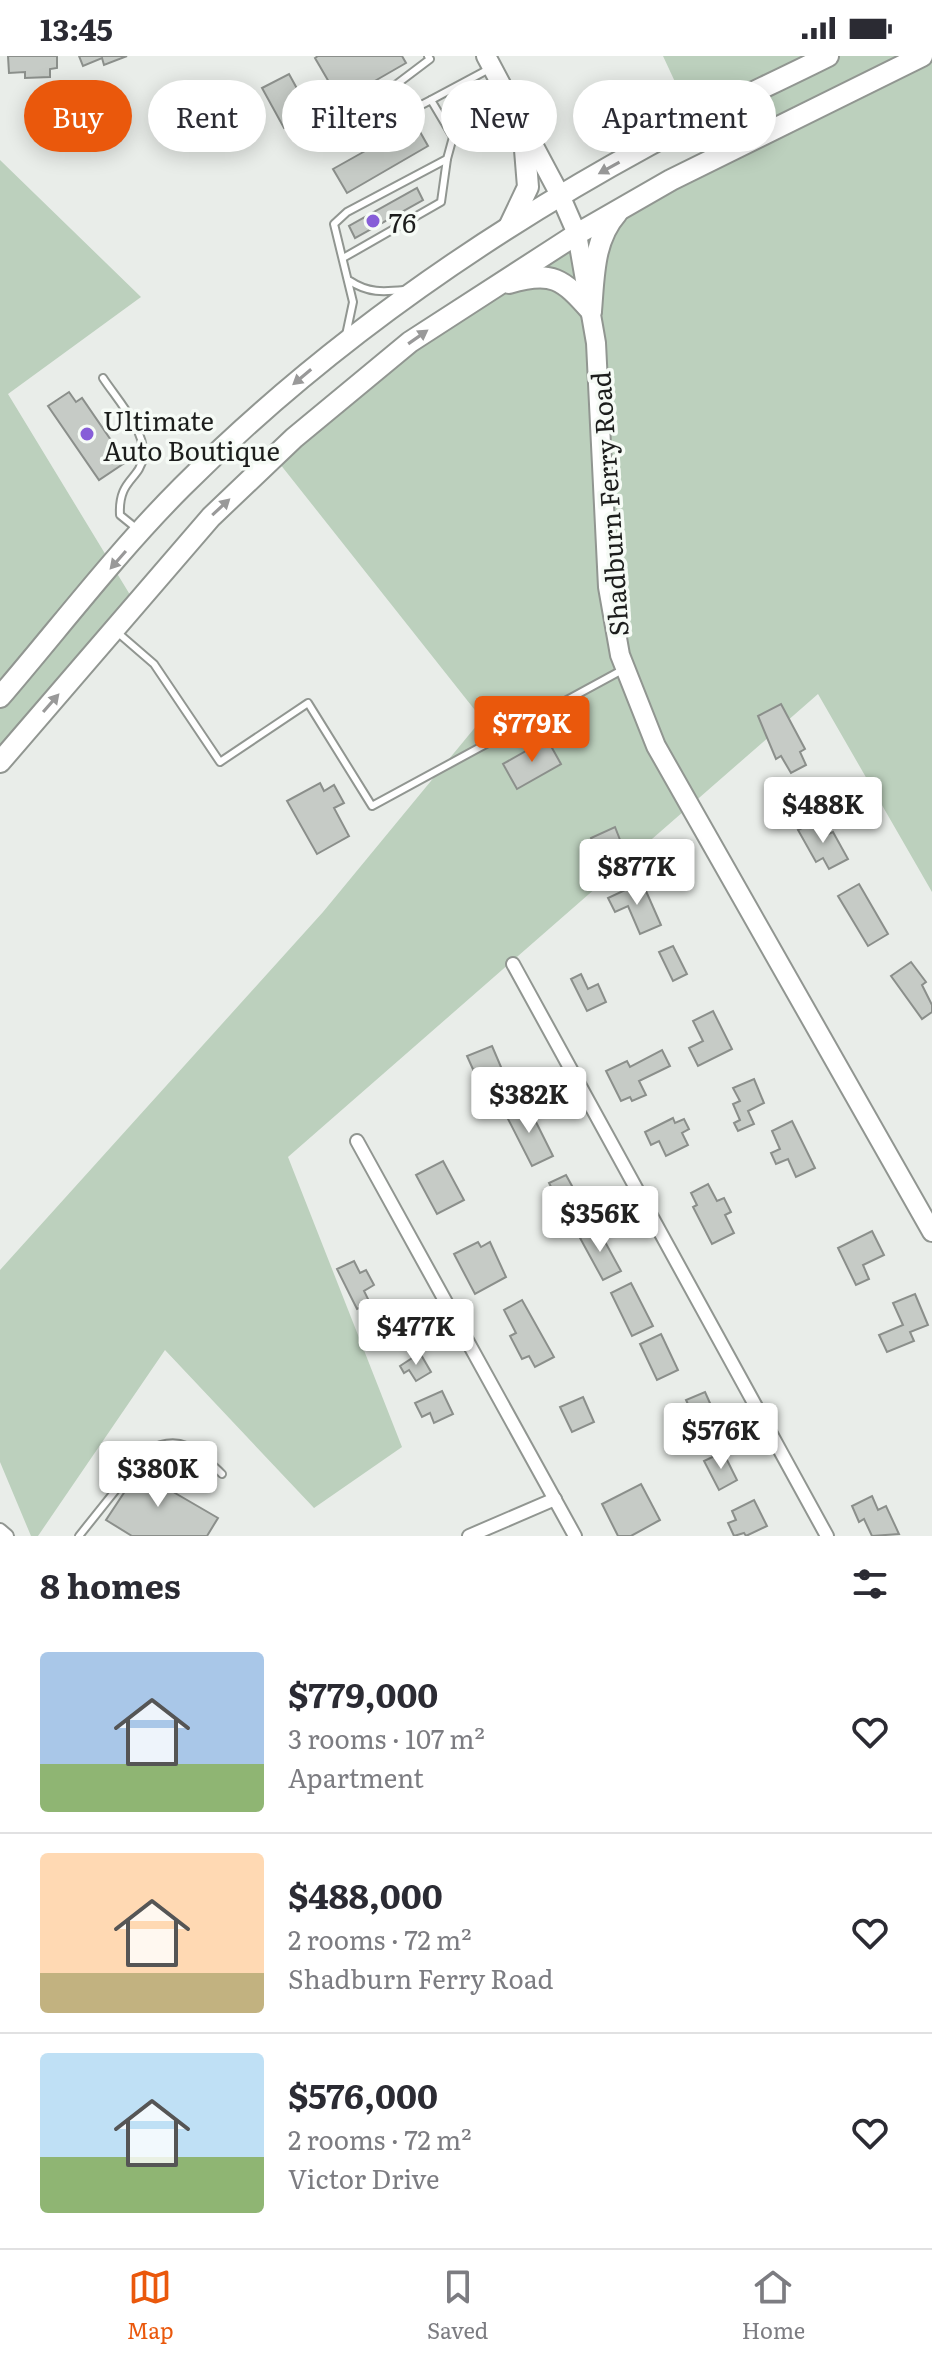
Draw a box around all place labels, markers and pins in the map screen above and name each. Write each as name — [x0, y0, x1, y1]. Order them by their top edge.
place label: 76 — [389, 202, 416, 241]
marker: 76 — [364, 212, 382, 230]
place label: Ultimate Auto Boutique — [103, 400, 280, 469]
marker: Ultimate Auto Boutique — [78, 425, 96, 443]
pin: $779K — [476, 696, 588, 764]
pin: $488K — [767, 777, 879, 845]
pin: $877K — [581, 839, 693, 907]
pin: $382K — [473, 1067, 585, 1135]
pin: $356K — [544, 1186, 656, 1254]
pin: $477K — [360, 1299, 472, 1367]
pin: $576K — [665, 1403, 777, 1471]
pin: $380K — [102, 1441, 214, 1509]

